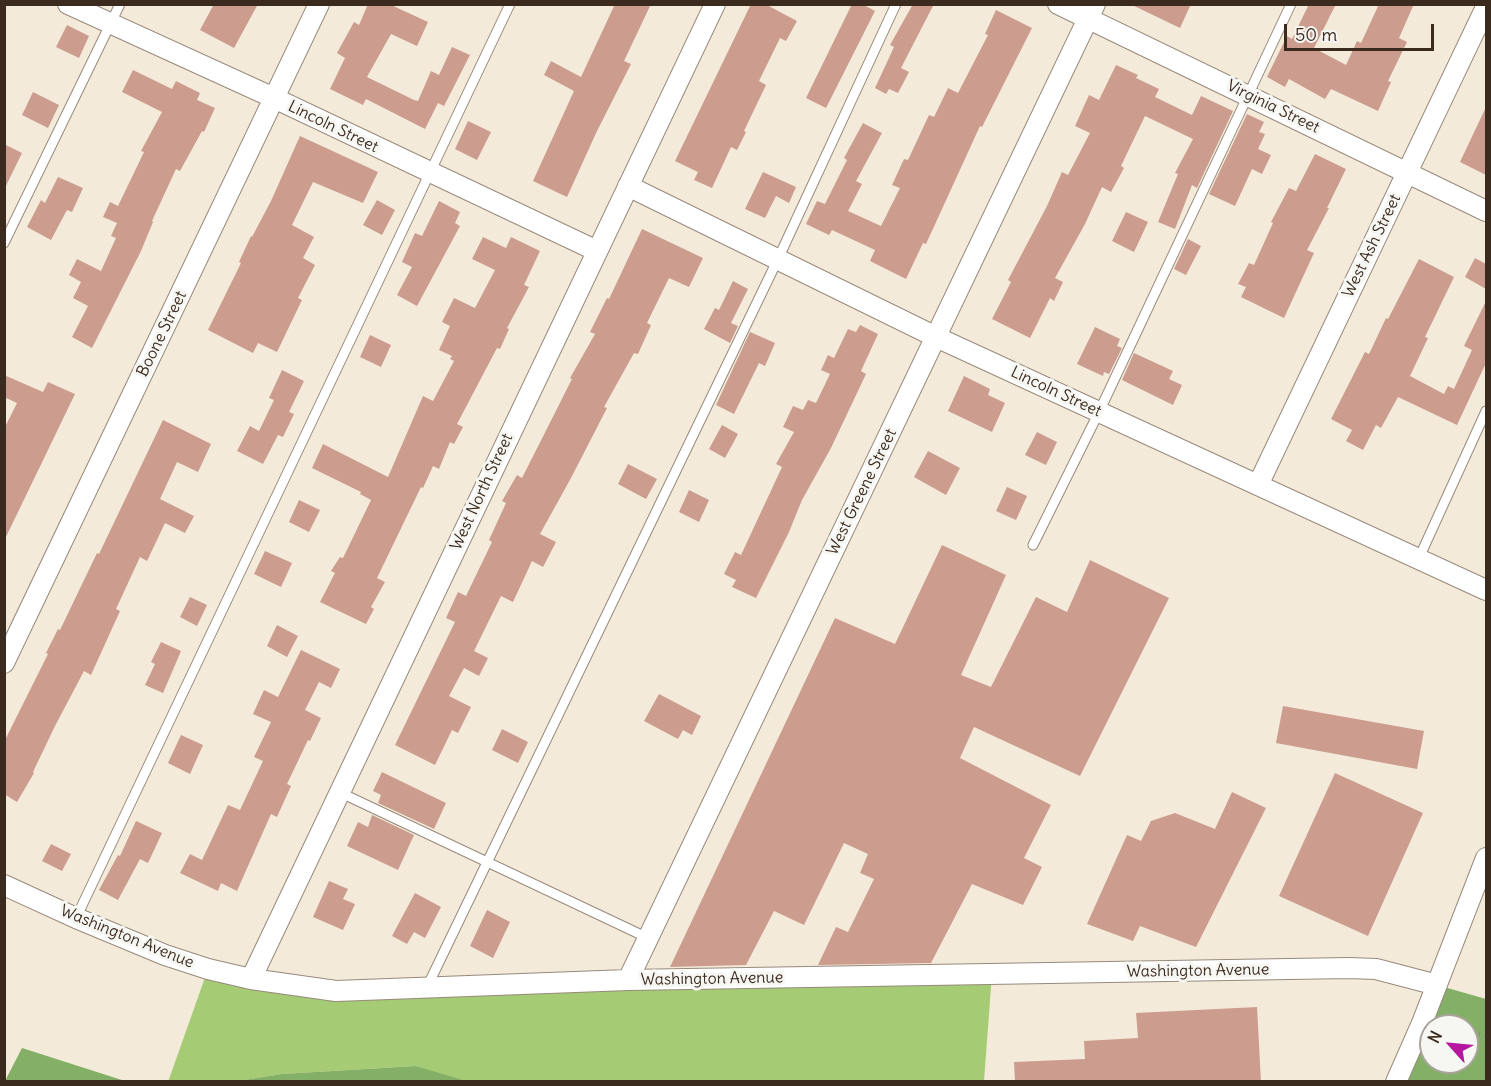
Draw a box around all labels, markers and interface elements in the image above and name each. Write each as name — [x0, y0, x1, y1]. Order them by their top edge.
scale bar — [1287, 12, 1437, 50]
text: 50 m — [1295, 23, 1337, 46]
street label: Virginia Street — [1223, 76, 1323, 138]
street label: Lincoln Street — [285, 97, 381, 157]
street label: West Ash Street — [1339, 191, 1405, 301]
street label: Boone Street — [133, 288, 191, 380]
street label: Lincoln Street — [1008, 363, 1104, 421]
street label: West Greene Street — [823, 426, 901, 558]
street label: West North Street — [447, 431, 517, 553]
street label: Washington Avenue — [57, 901, 197, 973]
street label: Washington Avenue — [1127, 960, 1269, 982]
street label: Washington Avenue — [641, 968, 783, 990]
north arrow — [1419, 1014, 1479, 1074]
text: N — [1423, 1027, 1446, 1046]

